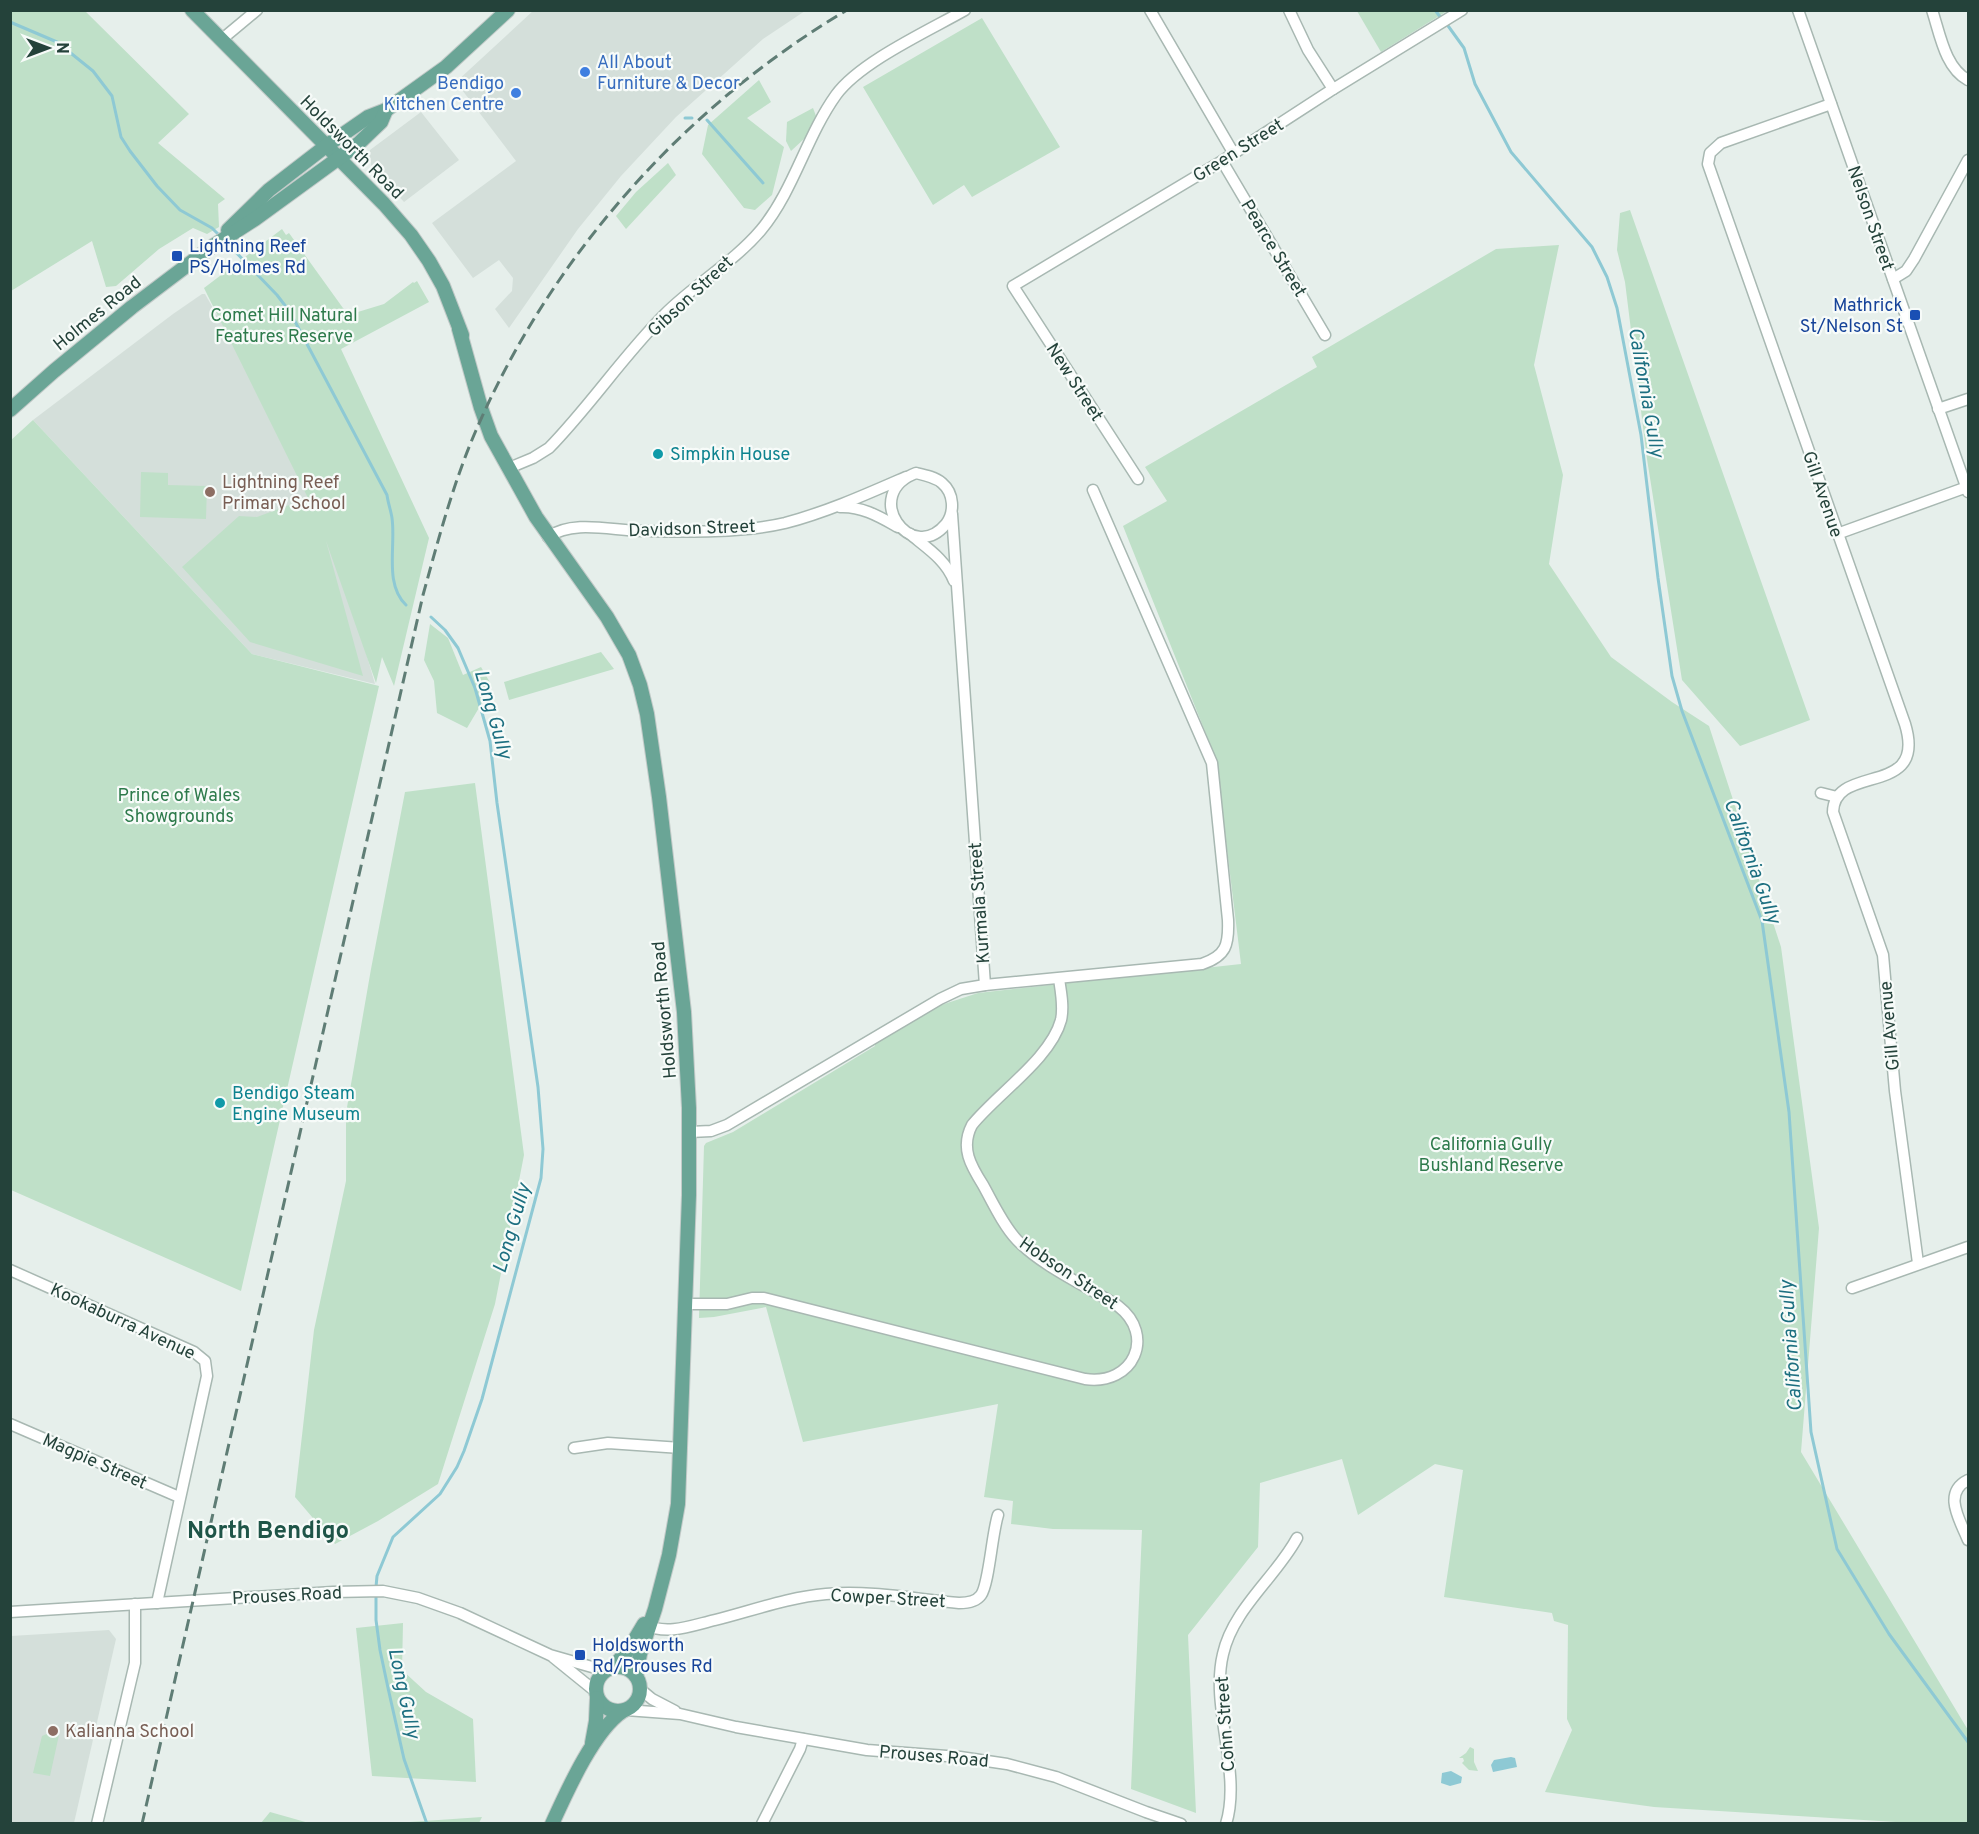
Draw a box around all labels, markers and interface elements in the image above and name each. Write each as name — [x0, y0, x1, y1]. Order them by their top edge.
north arrow — [18, 18, 78, 78]
text: N — [51, 42, 71, 54]
place label: All About Furniture & Decor — [597, 52, 740, 96]
marker: All About Furniture & Decor — [578, 65, 592, 79]
place label: Bendigo Kitchen Centre — [384, 73, 504, 117]
marker: Bendigo Kitchen Centre — [509, 86, 523, 100]
street label: Holdsworth Road — [294, 91, 408, 205]
street label: Green Street — [1189, 114, 1288, 188]
street label: Nelson Street — [1841, 163, 1898, 274]
street label: Pearce Street — [1235, 196, 1311, 302]
place label: Lightning Reef PS/Holmes Rd — [189, 236, 306, 280]
marker: Lightning Reef PS/Holmes Rd — [170, 249, 184, 263]
street label: Gibson Street — [643, 252, 739, 343]
street label: Holmes Road — [49, 272, 147, 357]
place label: Mathrick St/Nelson St — [1800, 295, 1903, 339]
park label: Comet Hill Natural Features Reserve — [210, 305, 358, 349]
marker: Mathrick St/Nelson St — [1908, 308, 1922, 322]
water label: California Gully — [1621, 325, 1670, 461]
street label: New Street — [1040, 339, 1108, 426]
place label: Simpkin House — [670, 444, 790, 467]
marker: Simpkin House — [651, 447, 665, 461]
street label: Gill Avenue — [1796, 448, 1847, 541]
place label: Lightning Reef Primary School — [222, 472, 346, 516]
marker: Lightning Reef Primary School — [203, 485, 217, 499]
street label: Davidson Street — [628, 516, 756, 543]
water label: Long Gully — [467, 667, 518, 764]
park label: Prince of Wales Showgrounds — [118, 785, 240, 829]
water label: California Gully — [1716, 795, 1786, 930]
street label: Kurmala Street — [965, 841, 996, 964]
street label: Holdsworth Road — [648, 940, 683, 1080]
street label: Gill Avenue — [1875, 980, 1906, 1072]
place label: Bendigo Steam Engine Museum — [232, 1083, 360, 1127]
marker: Bendigo Steam Engine Museum — [213, 1096, 227, 1110]
park label: California Gully Bushland Reserve — [1419, 1134, 1563, 1178]
water label: Long Gully — [488, 1179, 539, 1276]
street label: Hobson Street — [1014, 1233, 1122, 1316]
water label: California Gully — [1774, 1278, 1810, 1412]
street label: Kookaburra Avenue — [46, 1279, 199, 1366]
street label: Magpie Street — [38, 1429, 150, 1496]
district label: North Bendigo — [187, 1517, 349, 1547]
street label: Prouses Road — [231, 1582, 343, 1611]
street label: Cowper Street — [830, 1585, 946, 1614]
place label: Holdsworth Rd/Prouses Rd — [592, 1635, 713, 1679]
water label: Long Gully — [381, 1646, 426, 1743]
marker: Holdsworth Rd/Prouses Rd — [573, 1648, 587, 1662]
street label: Cohn Street — [1212, 1675, 1241, 1773]
place label: Kalianna School — [65, 1721, 194, 1744]
marker: Kalianna School — [46, 1724, 60, 1738]
street label: Prouses Road — [878, 1741, 990, 1774]

